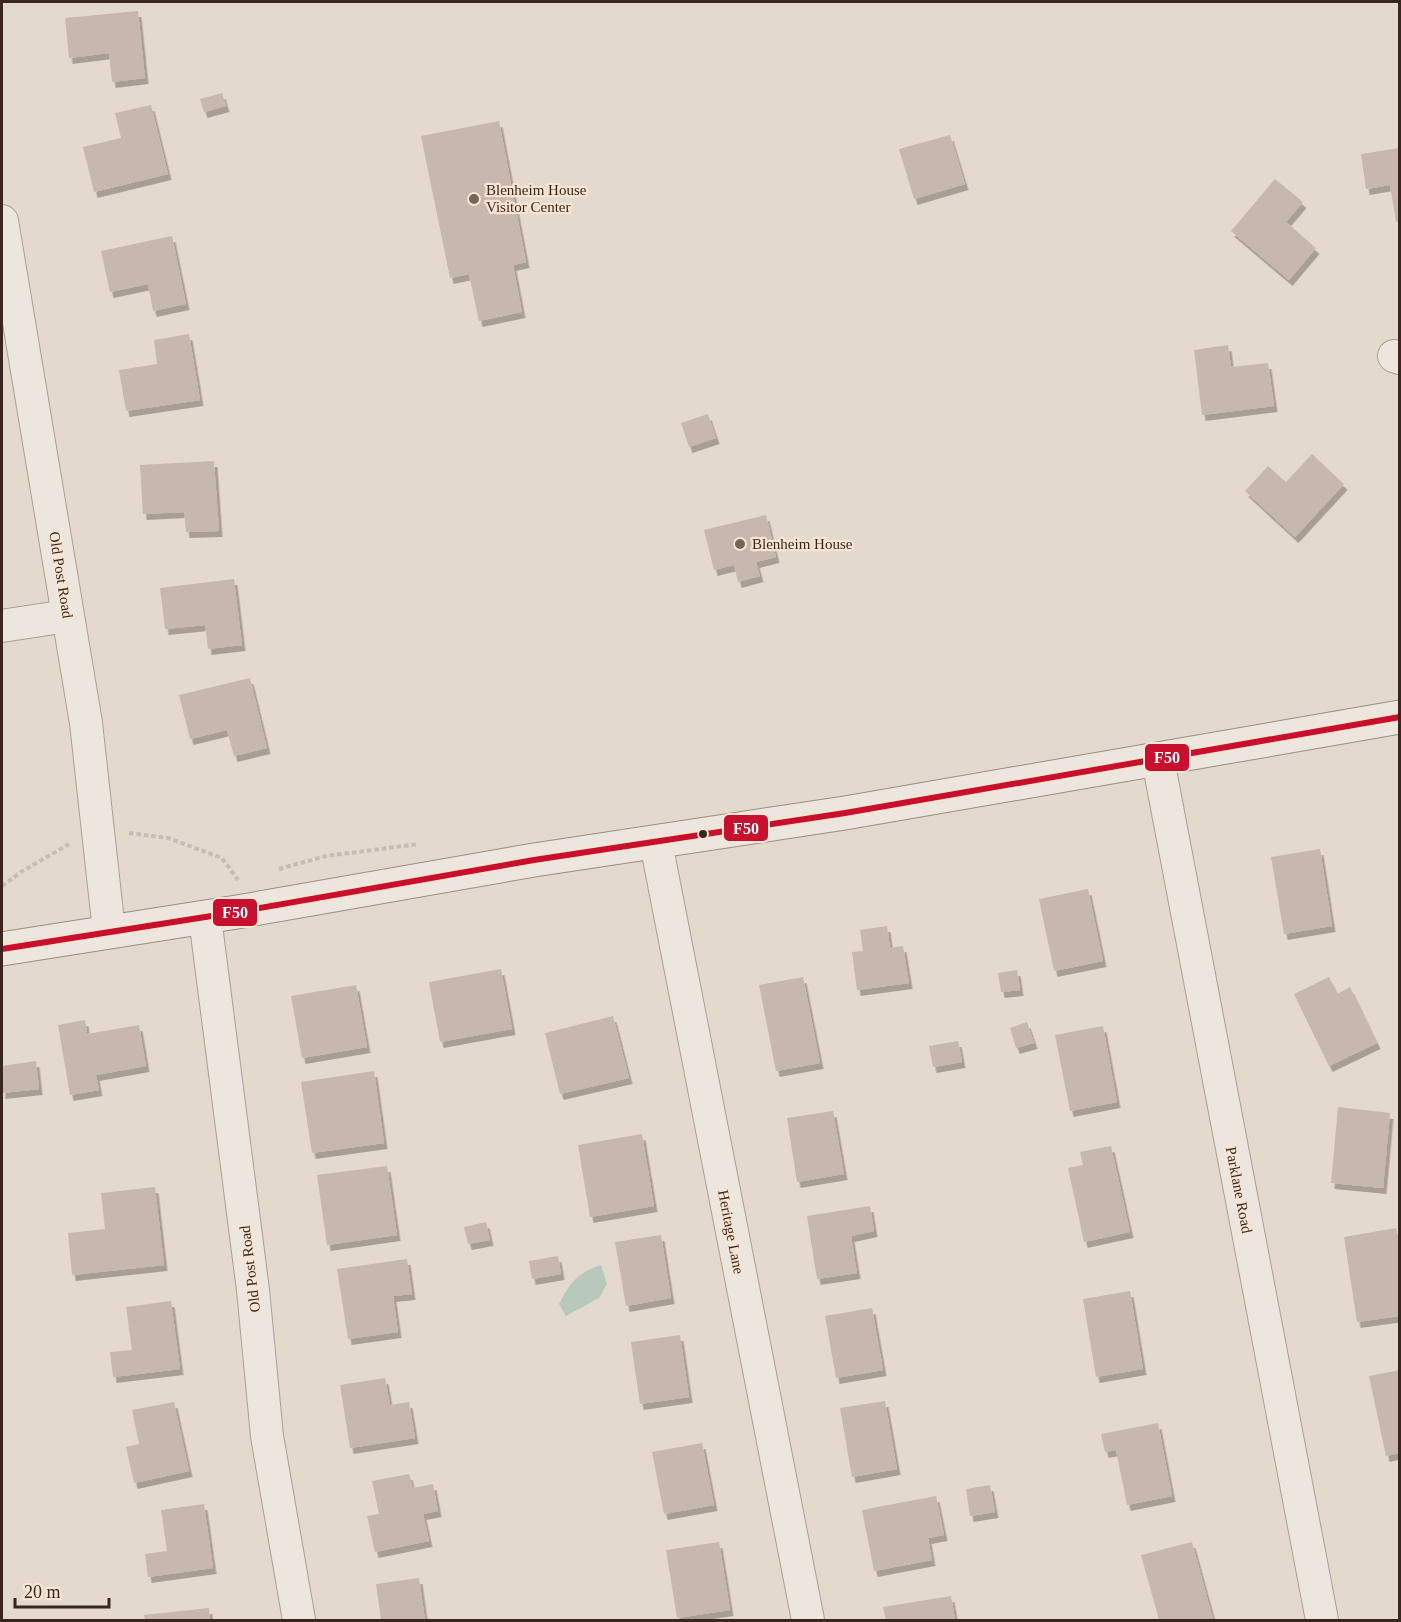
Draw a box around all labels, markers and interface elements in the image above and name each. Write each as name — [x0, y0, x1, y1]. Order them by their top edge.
place label: Blenheim House Visitor Center — [486, 182, 587, 215]
marker: Blenheim House Visitor Center — [467, 192, 481, 206]
street label: Old Post Road — [46, 531, 76, 620]
place label: Blenheim House — [752, 536, 853, 552]
marker: Blenheim House — [733, 537, 747, 551]
line badge: F50 — [1144, 743, 1190, 772]
text: F50 — [1154, 749, 1180, 766]
line badge: F50 — [723, 814, 769, 842]
text: F50 — [733, 820, 759, 837]
unlabelled marker — [697, 828, 709, 840]
line badge: F50 — [212, 898, 258, 927]
text: F50 — [222, 904, 248, 921]
street label: Parklane Road — [1223, 1145, 1255, 1235]
street label: Heritage Lane — [715, 1189, 747, 1276]
street label: Old Post Road — [237, 1224, 263, 1313]
scale bar — [15, 1571, 110, 1609]
text: 20 m — [24, 1582, 61, 1602]

